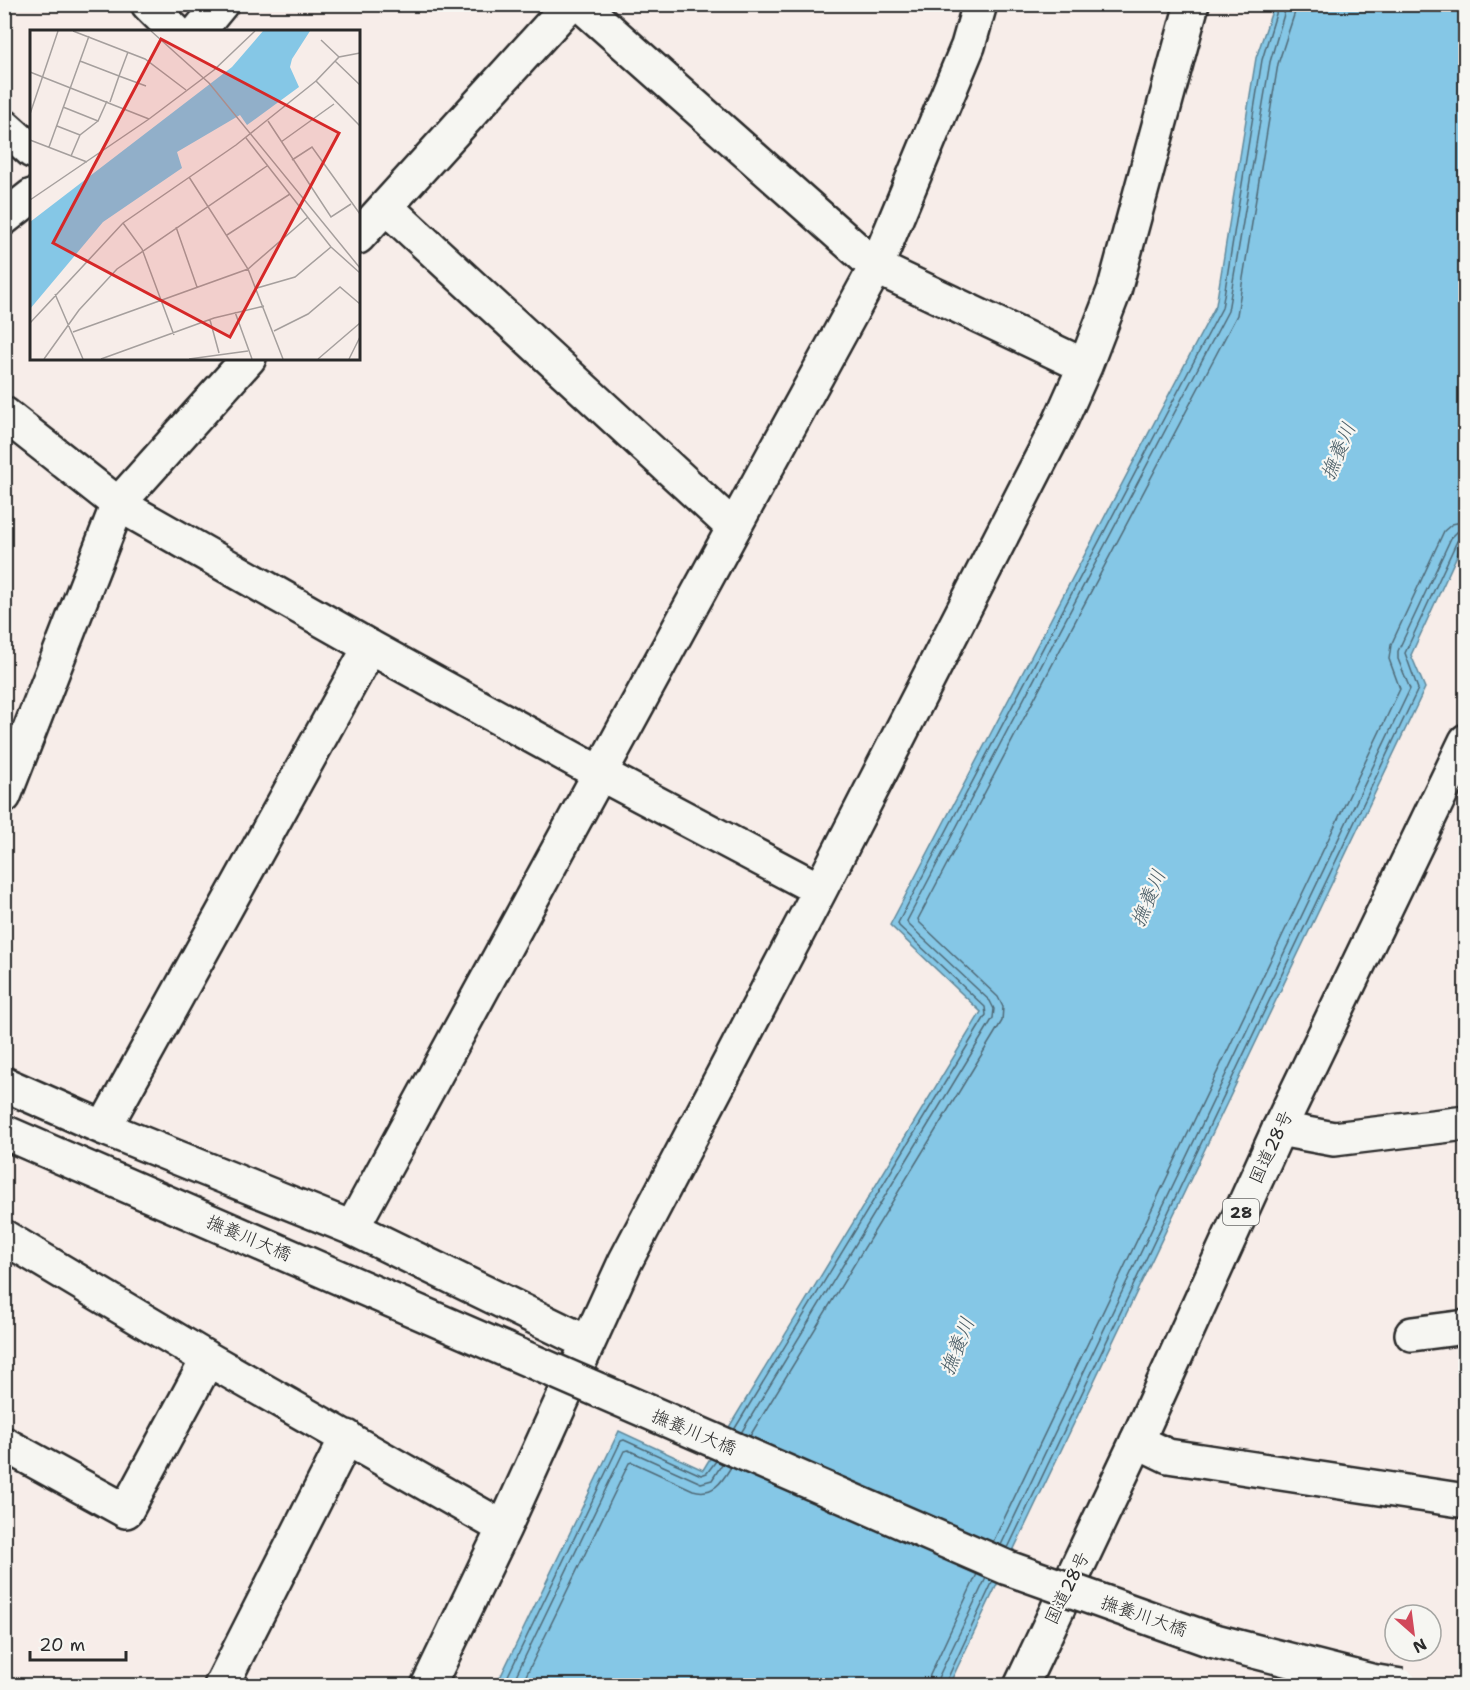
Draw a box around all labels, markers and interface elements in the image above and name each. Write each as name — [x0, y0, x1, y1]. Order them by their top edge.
inset map — [30, 30, 360, 360]
water label: 撫養川 — [1314, 418, 1362, 484]
water label: 撫養川 — [1124, 865, 1172, 931]
street label: 国道28号 — [1244, 1106, 1298, 1188]
road number: 28 — [1223, 1199, 1259, 1225]
street label: 撫養川大橋 — [203, 1209, 295, 1267]
water label: 撫養川 — [934, 1313, 980, 1379]
street label: 撫養川大橋 — [648, 1403, 740, 1461]
street label: 国道28号 — [1039, 1547, 1095, 1629]
street label: 撫養川大橋 — [1098, 1590, 1190, 1642]
north arrow — [1383, 1603, 1443, 1663]
scale bar — [30, 1624, 126, 1662]
text: 20 m — [39, 1633, 85, 1657]
text: N — [1409, 1634, 1430, 1658]

